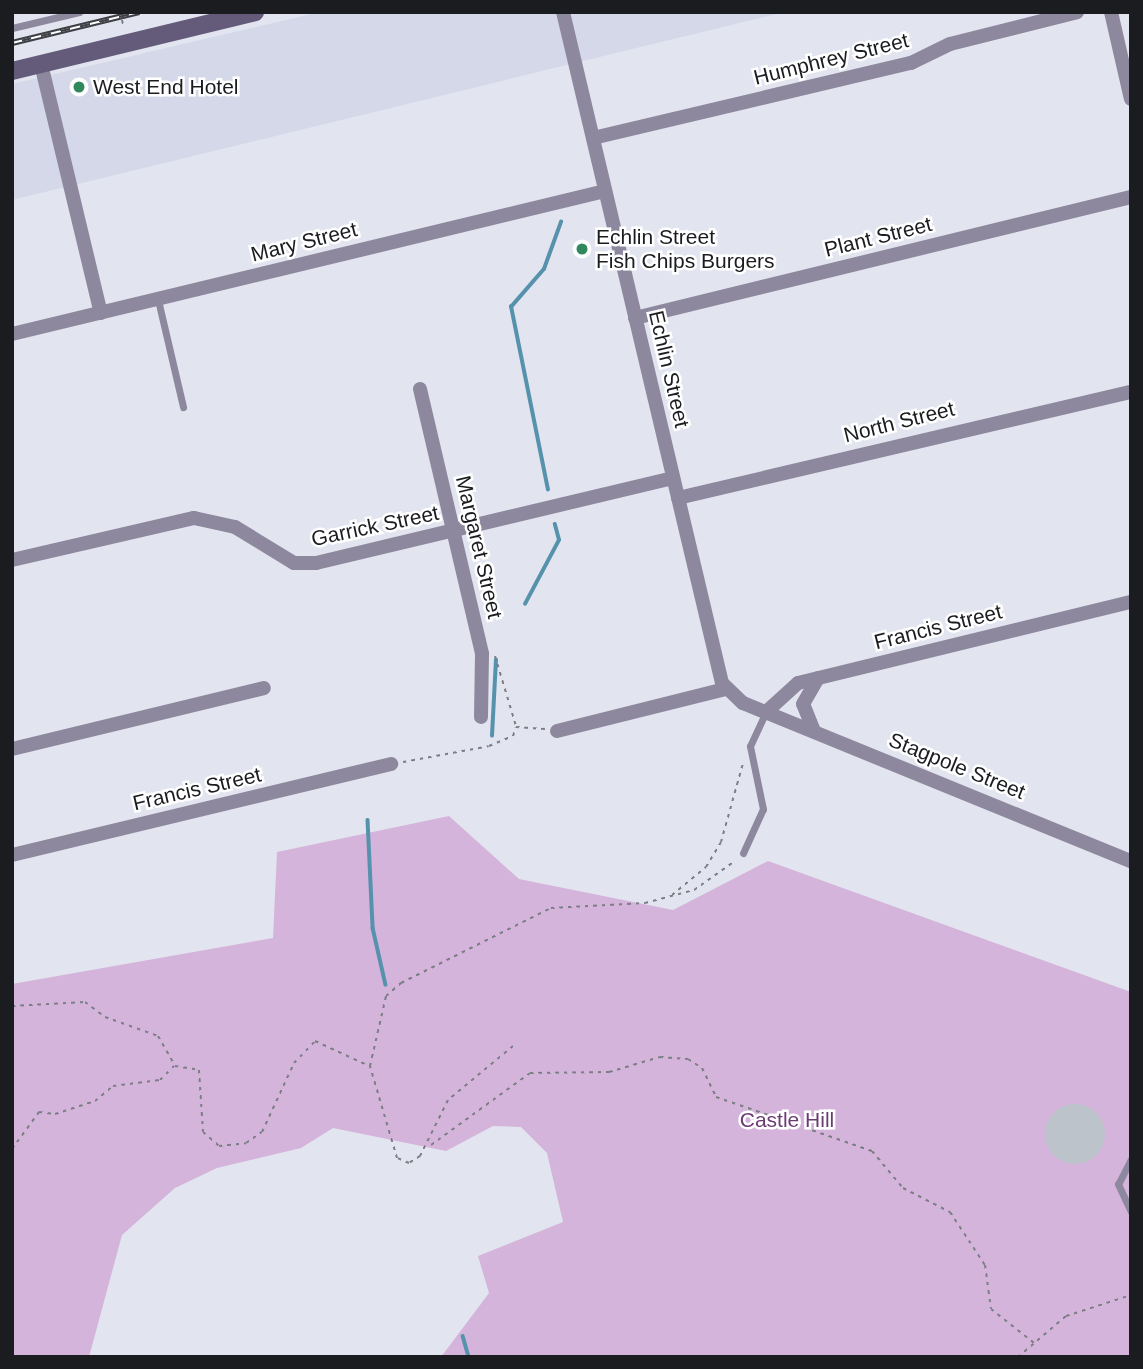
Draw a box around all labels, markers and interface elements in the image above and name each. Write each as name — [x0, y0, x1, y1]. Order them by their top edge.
street label: Humphrey Street — [751, 28, 911, 90]
place label: West End Hotel — [93, 74, 239, 100]
marker: West End Hotel — [71, 79, 87, 95]
street label: Plant Street — [822, 212, 934, 262]
street label: Mary Street — [248, 217, 360, 267]
place label: Echlin Street Fish Chips Burgers — [596, 224, 775, 274]
marker: Echlin Street Fish Chips Burgers — [574, 241, 590, 257]
street label: Echlin Street — [643, 308, 695, 430]
street label: North Street — [841, 396, 957, 448]
street label: Margaret Street — [450, 473, 508, 621]
street label: Garrick Street — [309, 500, 441, 552]
street label: Francis Street — [872, 599, 1004, 655]
street label: Stagpole Street — [885, 727, 1029, 805]
street label: Francis Street — [130, 762, 264, 816]
park label: Castle Hill — [740, 1107, 834, 1133]

